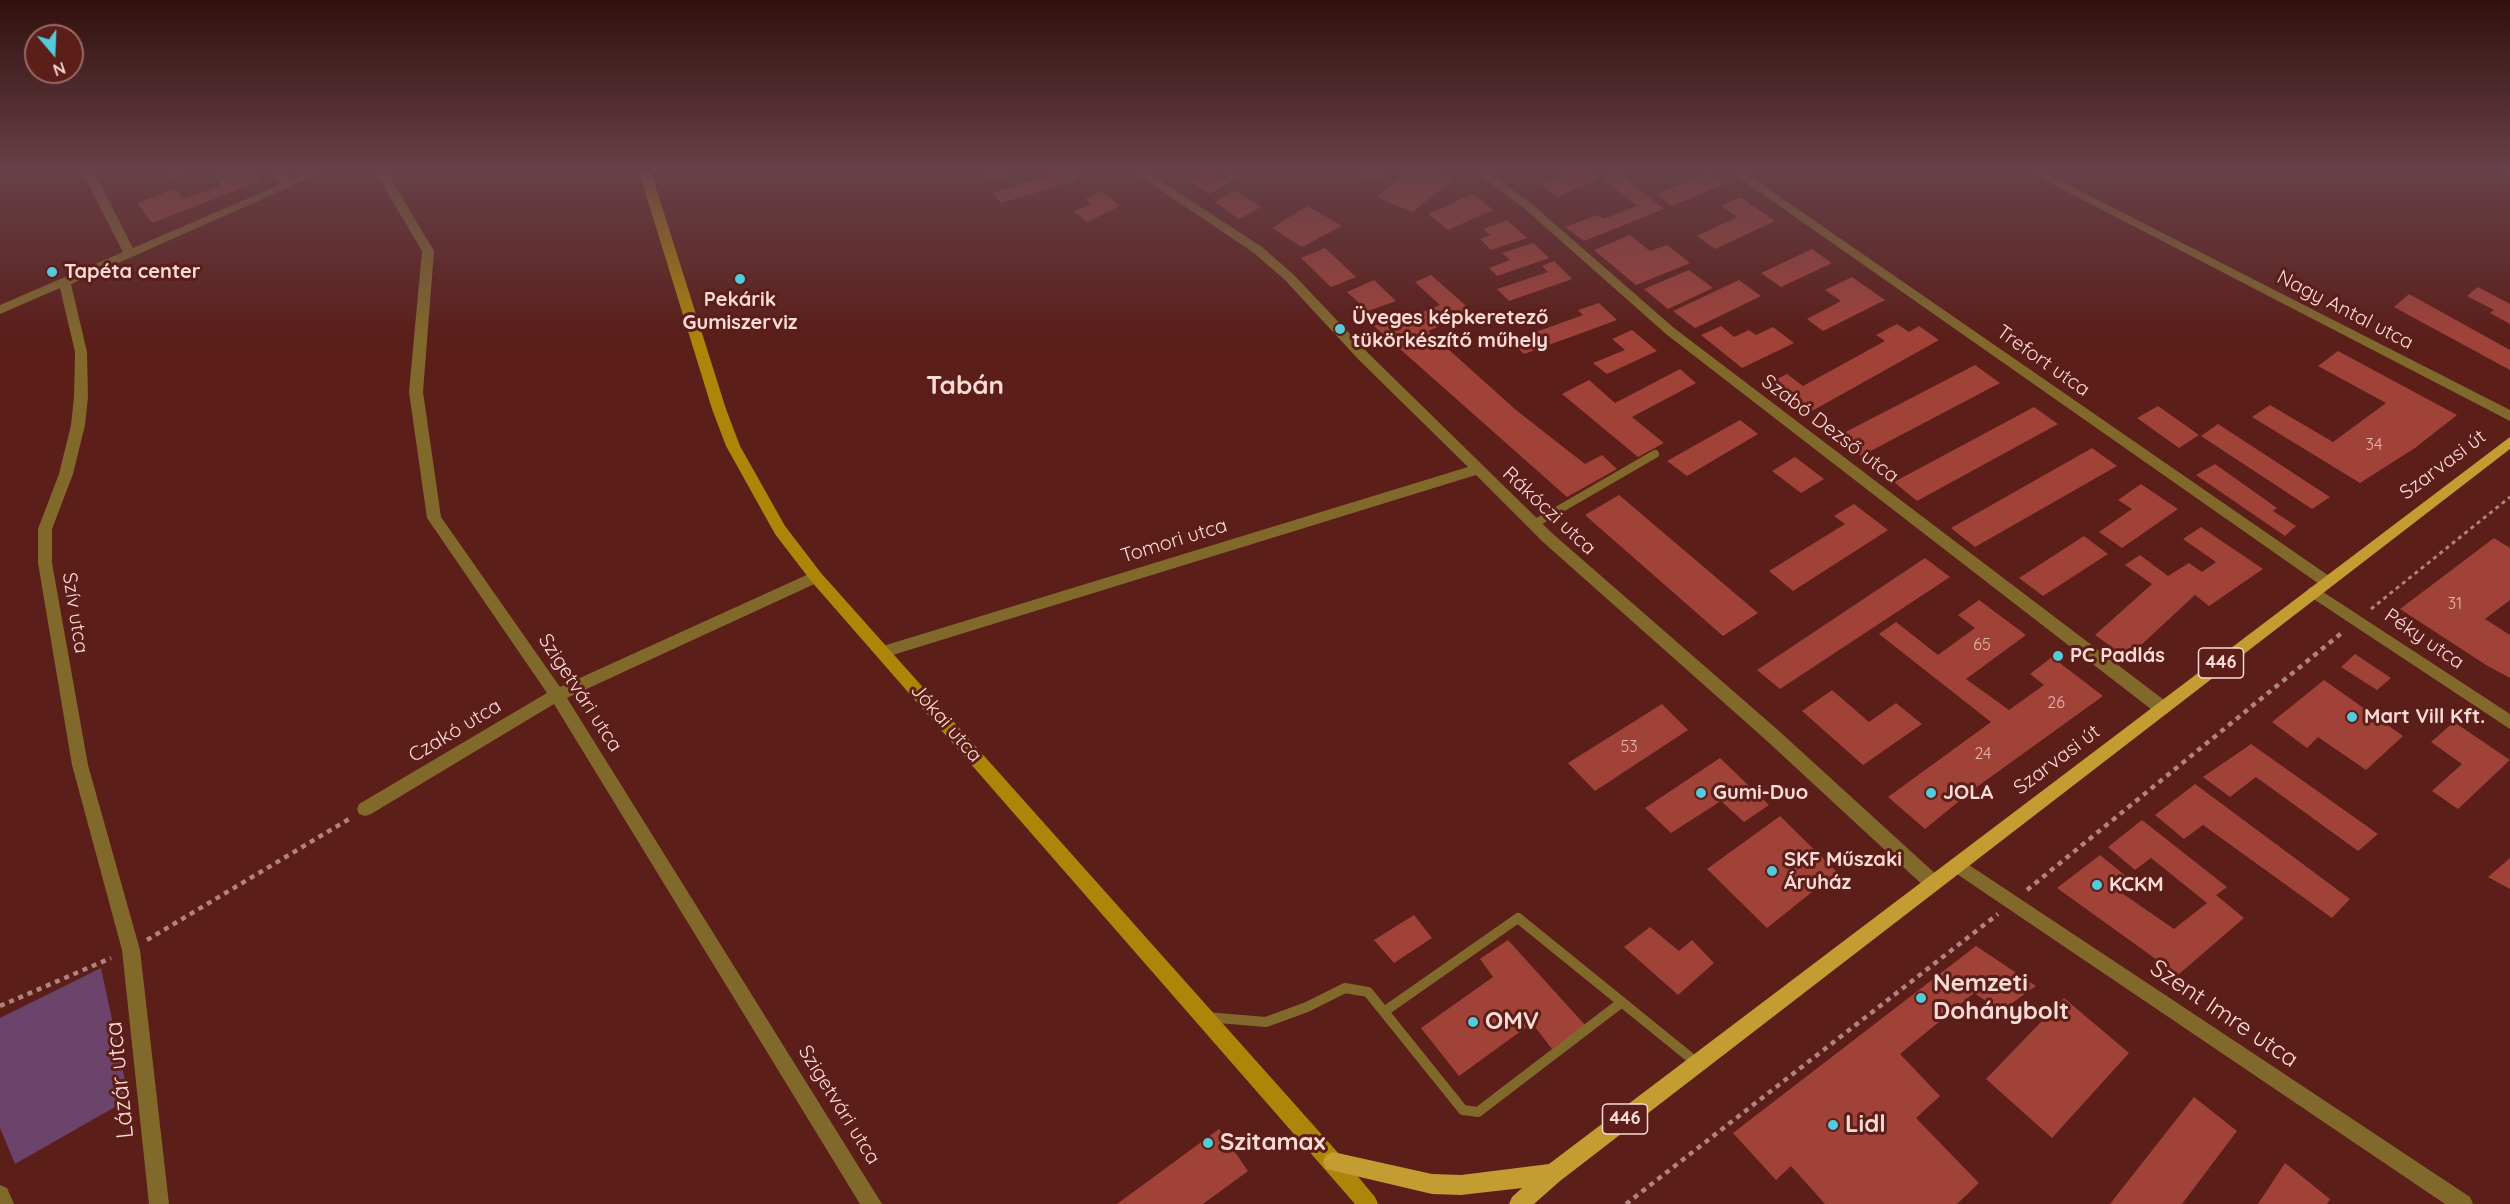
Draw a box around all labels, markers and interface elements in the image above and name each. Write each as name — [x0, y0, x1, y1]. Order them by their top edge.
north arrow — [24, 24, 84, 84]
text: N — [50, 58, 68, 80]
place label: Tapéta center — [64, 260, 200, 284]
marker: Tapéta center — [45, 265, 59, 279]
street label: Nagy Antal utca — [2273, 265, 2417, 355]
marker: Pekárik Gumiszerviz — [733, 272, 747, 286]
place label: Pekárik Gumiszerviz — [682, 288, 798, 335]
place label: Üveges képkeretező tükörkészítő műhely — [1352, 306, 1548, 353]
street label: Trefort utca — [1992, 320, 2094, 402]
marker: Üveges képkeretező tükörkészítő műhely — [1333, 322, 1347, 336]
district label: Tabán — [926, 370, 1004, 402]
street label: Szabó Dezső utca — [1757, 370, 1903, 488]
street label: Szarvasi út — [2395, 425, 2491, 505]
house number: 34 — [2366, 435, 2382, 455]
street label: Rákóczi utca — [1497, 462, 1601, 560]
street label: Tomori utca — [1118, 513, 1230, 569]
street label: Szív utca — [57, 571, 93, 655]
house number: 31 — [2448, 594, 2462, 614]
street label: Péky utca — [2380, 604, 2468, 674]
street label: Szigetvári utca — [533, 629, 627, 757]
house number: 65 — [1973, 635, 1991, 655]
place label: PC Padlás — [2070, 644, 2165, 668]
road number: 446 — [2198, 648, 2244, 678]
marker: PC Padlás — [2051, 649, 2065, 663]
street label: Jókai utca — [905, 679, 987, 767]
house number: 26 — [2047, 693, 2065, 713]
street label: Czakó utca — [404, 694, 506, 768]
place label: Mart Vill Kft. — [2364, 705, 2485, 729]
marker: Mart Vill Kft. — [2345, 710, 2359, 724]
street label: Szarvasi út — [2009, 720, 2105, 800]
house number: 53 — [1620, 737, 1638, 757]
house number: 24 — [1974, 744, 1992, 764]
place label: Gumi-Duo — [1713, 781, 1808, 805]
place label: JOLA — [1943, 781, 1993, 805]
marker: Gumi-Duo — [1694, 786, 1708, 800]
marker: JOLA — [1924, 786, 1938, 800]
place label: SKF Műszaki Áruház — [1784, 848, 1902, 895]
marker: SKF Műszaki Áruház — [1765, 864, 1779, 878]
place label: KCKM — [2109, 873, 2164, 897]
marker: KCKM — [2090, 878, 2104, 892]
street label: Szent Imre utca — [2145, 954, 2303, 1074]
place label: Nemzeti Dohánybolt — [1933, 970, 2069, 1026]
marker: Nemzeti Dohánybolt — [1914, 991, 1928, 1005]
place label: OMV — [1485, 1008, 1539, 1036]
marker: OMV — [1466, 1015, 1480, 1029]
street label: Lázár utca — [100, 1020, 140, 1140]
street label: Szigetvári utca — [793, 1041, 885, 1169]
road number: 446 — [1602, 1104, 1648, 1134]
place label: Lidl — [1845, 1111, 1886, 1139]
marker: Lidl — [1826, 1118, 1840, 1132]
place label: Szitamax — [1220, 1129, 1325, 1157]
marker: Szitamax — [1201, 1136, 1215, 1150]

